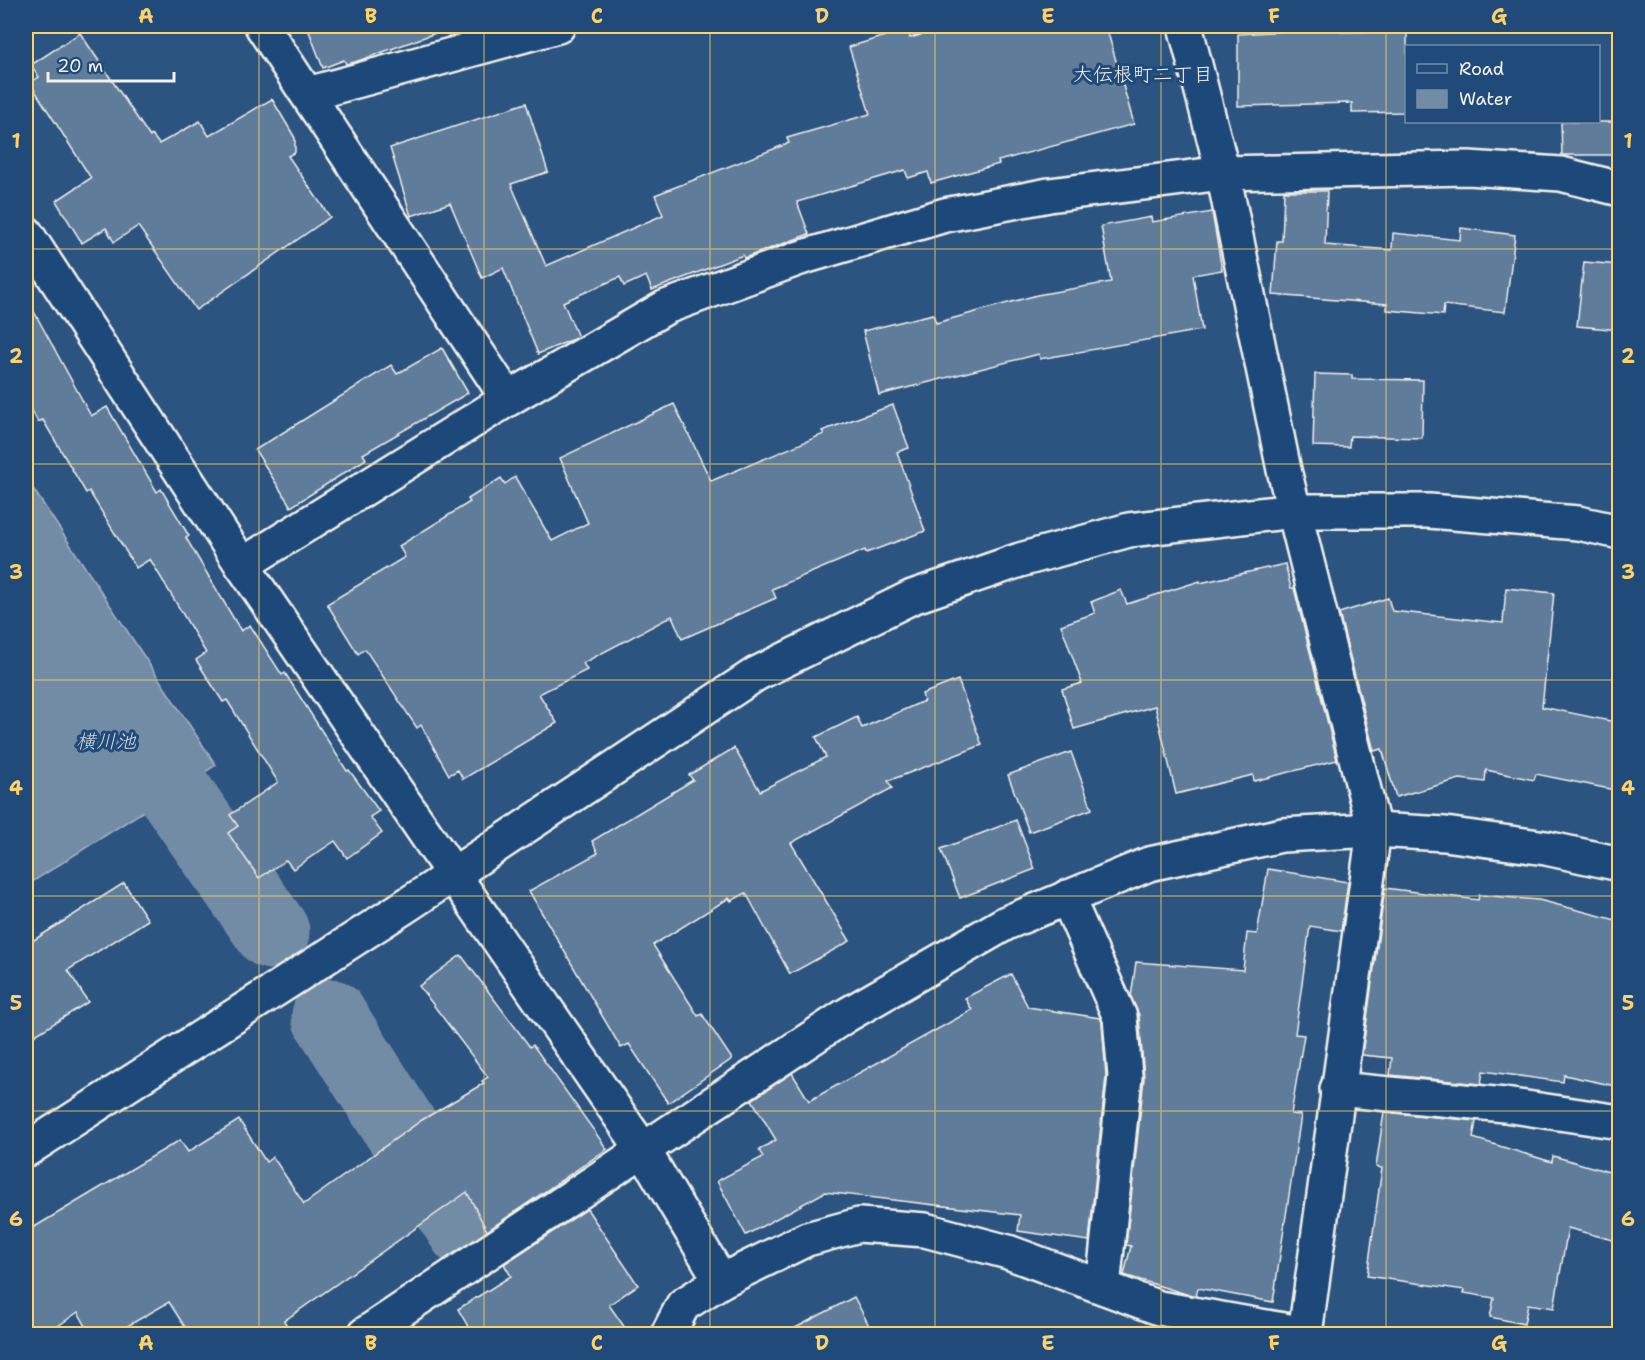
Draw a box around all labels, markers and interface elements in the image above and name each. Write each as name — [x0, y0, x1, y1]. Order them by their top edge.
text: A — [138, 3, 154, 29]
text: B — [365, 3, 377, 29]
text: C — [591, 3, 603, 29]
text: D — [815, 3, 829, 29]
text: E — [1041, 3, 1055, 29]
text: F — [1268, 3, 1280, 29]
text: G — [1491, 3, 1507, 29]
scale bar — [48, 45, 174, 83]
legend — [1405, 45, 1600, 123]
text: 20 m — [57, 54, 103, 78]
text: Road — [1459, 57, 1504, 81]
district label: 大伝根町二丁目 — [1073, 61, 1213, 87]
text: Water — [1459, 87, 1512, 111]
text: 1 — [11, 128, 21, 154]
text: 1 — [1623, 128, 1633, 154]
text: 2 — [9, 343, 23, 369]
text: 2 — [1621, 343, 1635, 369]
text: 3 — [9, 559, 23, 585]
text: 3 — [1621, 559, 1635, 585]
water label: 横川池 — [76, 728, 137, 754]
text: 4 — [9, 775, 23, 801]
text: 4 — [1621, 775, 1635, 801]
text: 5 — [10, 990, 22, 1016]
text: 5 — [1622, 990, 1634, 1016]
text: 6 — [9, 1206, 23, 1232]
text: 6 — [1621, 1206, 1635, 1232]
text: A — [138, 1330, 154, 1356]
text: B — [365, 1330, 377, 1356]
text: C — [591, 1330, 603, 1356]
text: D — [815, 1330, 829, 1356]
text: E — [1041, 1330, 1055, 1356]
text: F — [1268, 1330, 1280, 1356]
text: G — [1491, 1330, 1507, 1356]

